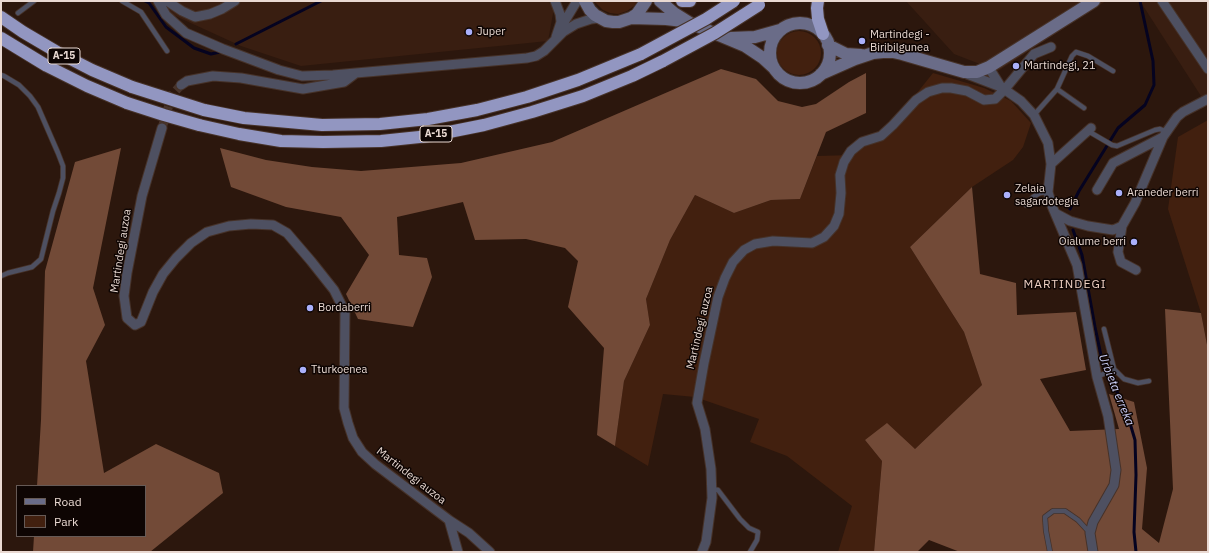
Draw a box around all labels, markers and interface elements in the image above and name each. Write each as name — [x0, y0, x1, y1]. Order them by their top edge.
place label: Juper — [477, 25, 505, 39]
marker: Juper — [464, 27, 474, 37]
place label: Martindegi - Biribilgunea — [870, 28, 930, 54]
marker: Martindegi - Biribilgunea — [857, 36, 867, 46]
road number: A-15 — [48, 48, 80, 64]
place label: Martindegi, 21 — [1024, 59, 1096, 73]
marker: Martindegi, 21 — [1011, 61, 1021, 71]
road number: A-15 — [420, 126, 452, 142]
place label: Zelaia sagardotegia — [1015, 182, 1079, 208]
place label: Araneder berri — [1127, 186, 1198, 200]
marker: Araneder berri — [1114, 188, 1124, 198]
marker: Zelaia sagardotegia — [1002, 190, 1012, 200]
street label: Martindegi auzoa — [108, 208, 134, 294]
place label: Oialume berri — [1059, 235, 1126, 249]
marker: Oialume berri — [1129, 237, 1139, 247]
district label: MARTINDEGI — [1023, 278, 1107, 292]
street label: Martindegi auzoa — [684, 285, 716, 371]
place label: Bordaberri — [318, 301, 371, 315]
marker: Bordaberri — [305, 303, 315, 313]
water label: Urbieta erreka — [1095, 352, 1137, 428]
place label: Tturkoenea — [311, 363, 367, 377]
marker: Tturkoenea — [298, 365, 308, 375]
street label: Martindegi auzoa — [374, 445, 448, 507]
legend — [16, 485, 146, 537]
text: Road — [54, 494, 82, 509]
text: Park — [54, 514, 78, 529]

